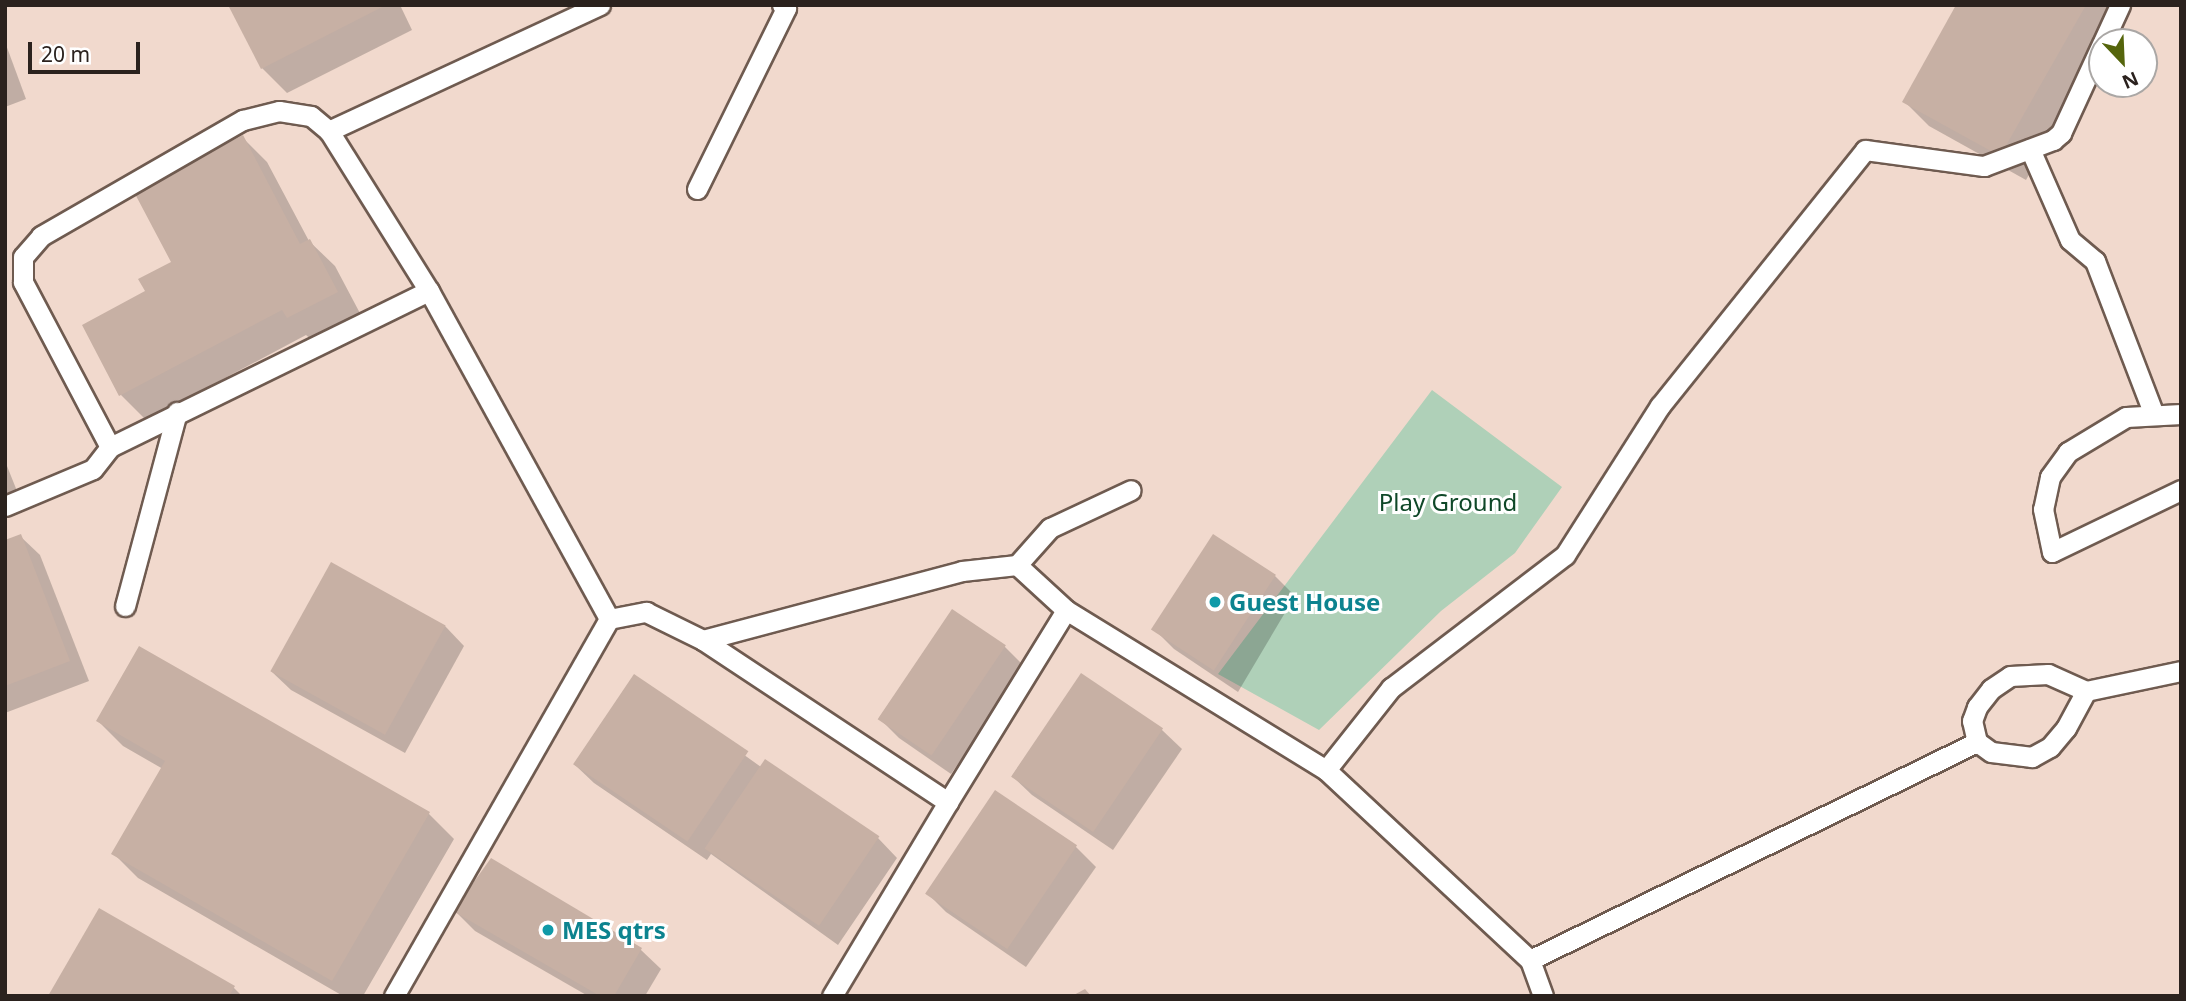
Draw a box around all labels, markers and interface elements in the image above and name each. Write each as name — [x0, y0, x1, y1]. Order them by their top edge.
scale bar — [32, 28, 144, 72]
north arrow — [2088, 28, 2158, 98]
text: 20 m — [41, 40, 90, 68]
text: N — [2118, 66, 2143, 95]
park label: Play Ground — [1379, 488, 1517, 516]
place label: Guest House — [1229, 588, 1380, 616]
marker: Guest House — [1207, 594, 1223, 610]
place label: MES qtrs — [562, 916, 666, 944]
marker: MES qtrs — [540, 922, 556, 938]

